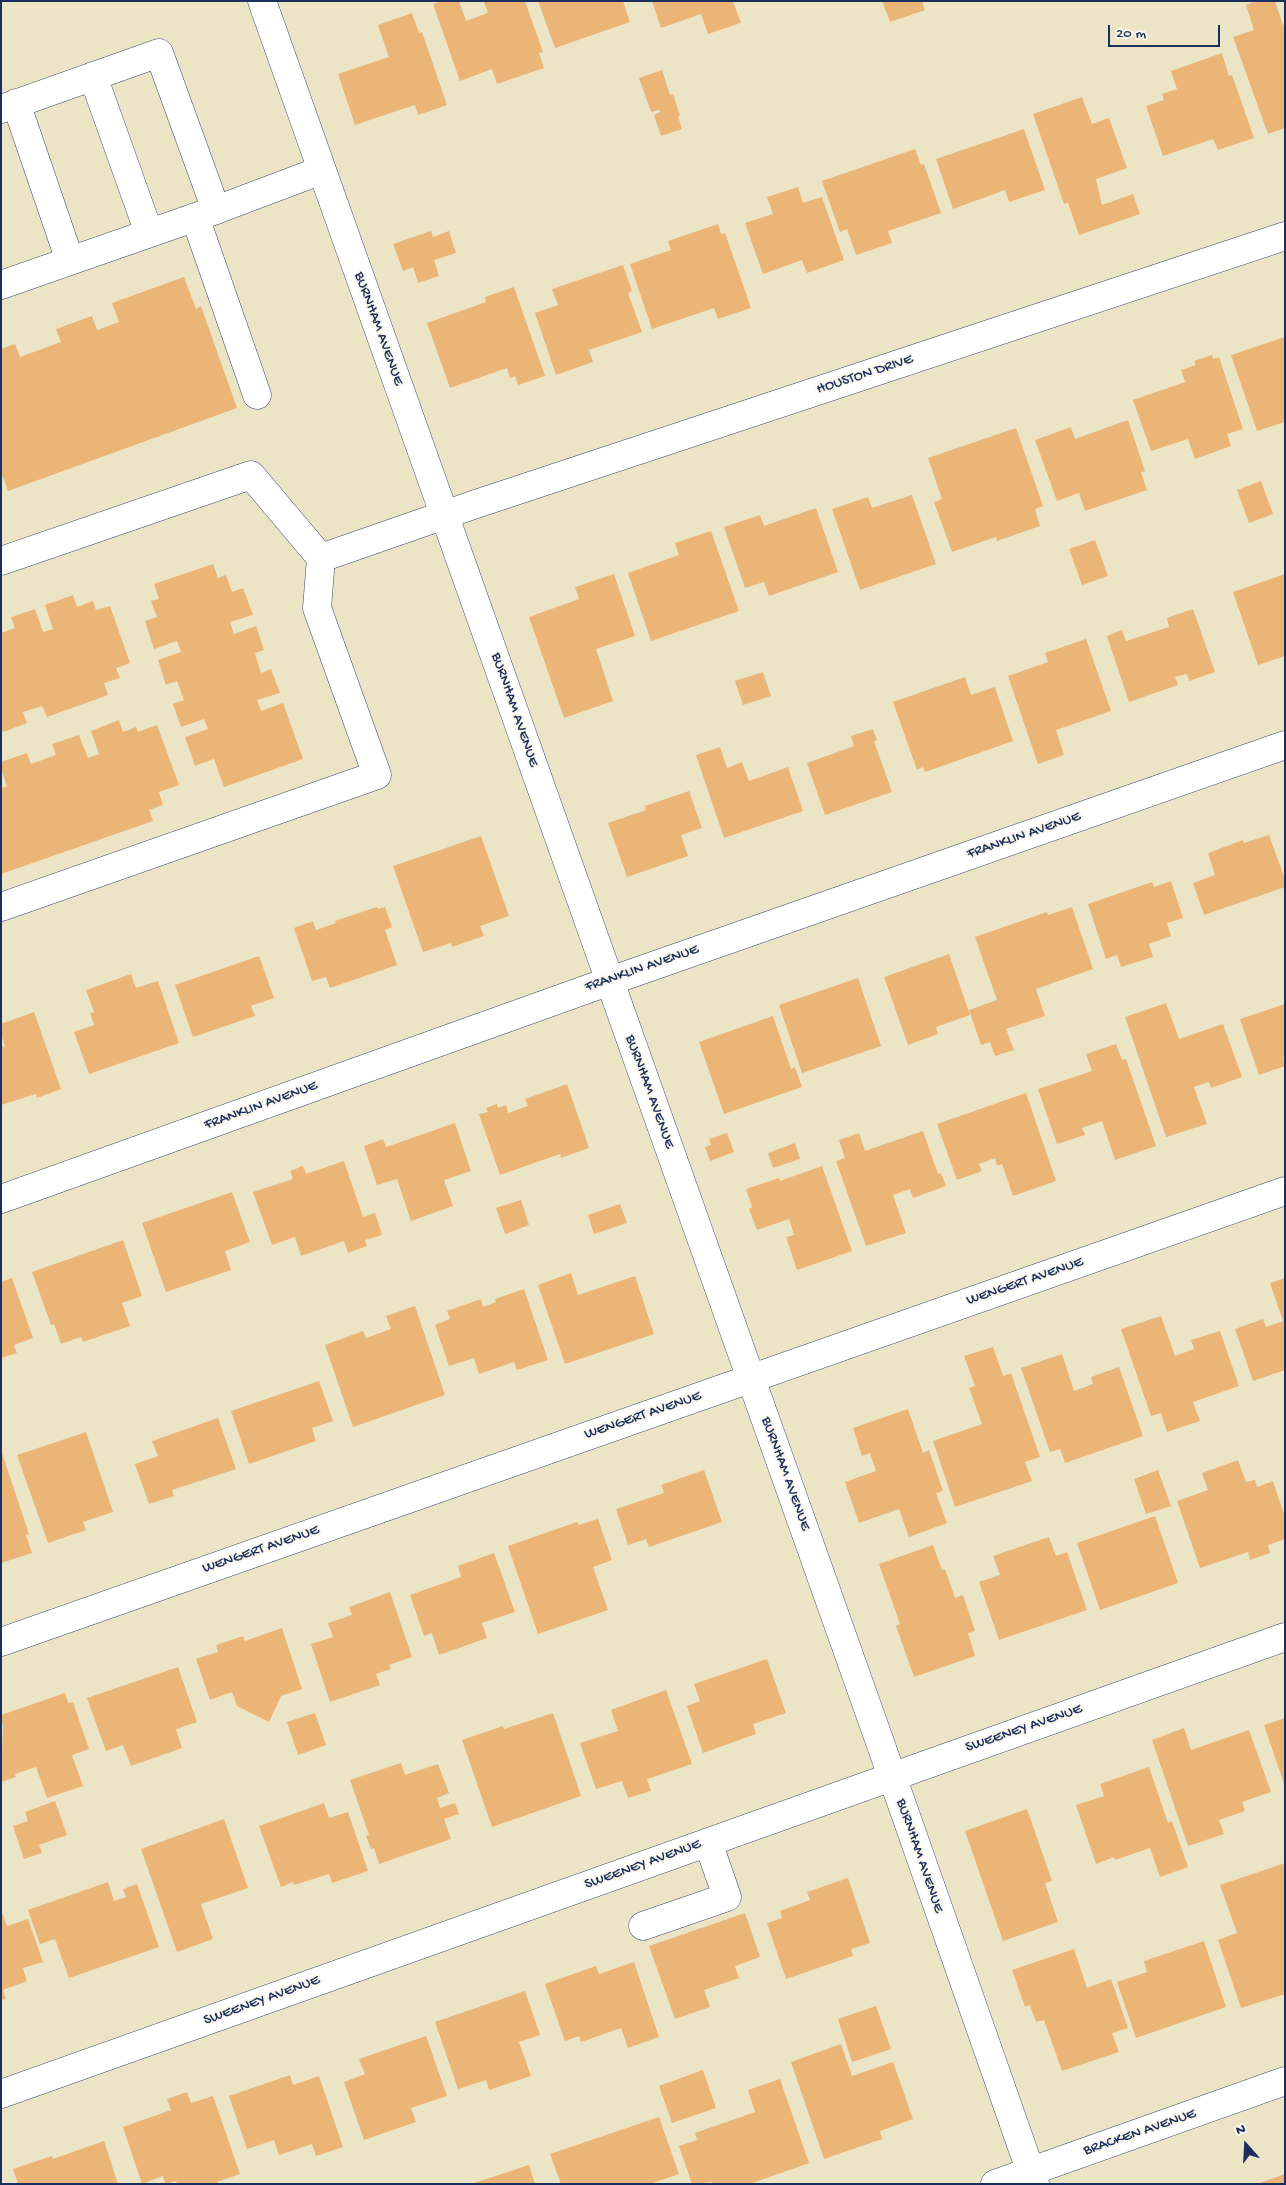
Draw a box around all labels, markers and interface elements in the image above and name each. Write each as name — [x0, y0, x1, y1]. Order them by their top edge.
scale bar — [1111, 15, 1224, 47]
text: 20 m — [1116, 25, 1146, 43]
street label: BURNHAM AVENUE — [349, 270, 407, 388]
street label: HOUSTON DRIVE — [815, 351, 915, 399]
street label: BURNHAM AVENUE — [486, 650, 542, 770]
street label: FRANKLIN AVENUE — [965, 808, 1083, 864]
street label: FRANKLIN AVENUE — [583, 941, 701, 997]
street label: BURNHAM AVENUE — [620, 1033, 678, 1151]
street label: FRANKLIN AVENUE — [202, 1077, 320, 1135]
street label: WENGERT AVENUE — [964, 1254, 1086, 1310]
street label: WENGERT AVENUE — [582, 1388, 704, 1444]
street label: BURNHAM AVENUE — [756, 1415, 814, 1533]
street label: WENGERT AVENUE — [200, 1522, 322, 1578]
street label: SWEENEY AVENUE — [963, 1701, 1085, 1757]
street label: BURNHAM AVENUE — [891, 1796, 947, 1916]
street label: SWEENEY AVENUE — [582, 1836, 704, 1894]
street label: SWEENEY AVENUE — [201, 1972, 323, 2030]
street label: BRACKEN AVENUE — [1081, 2105, 1199, 2161]
north arrow — [1221, 2120, 1271, 2170]
text: N — [1234, 2121, 1248, 2140]

